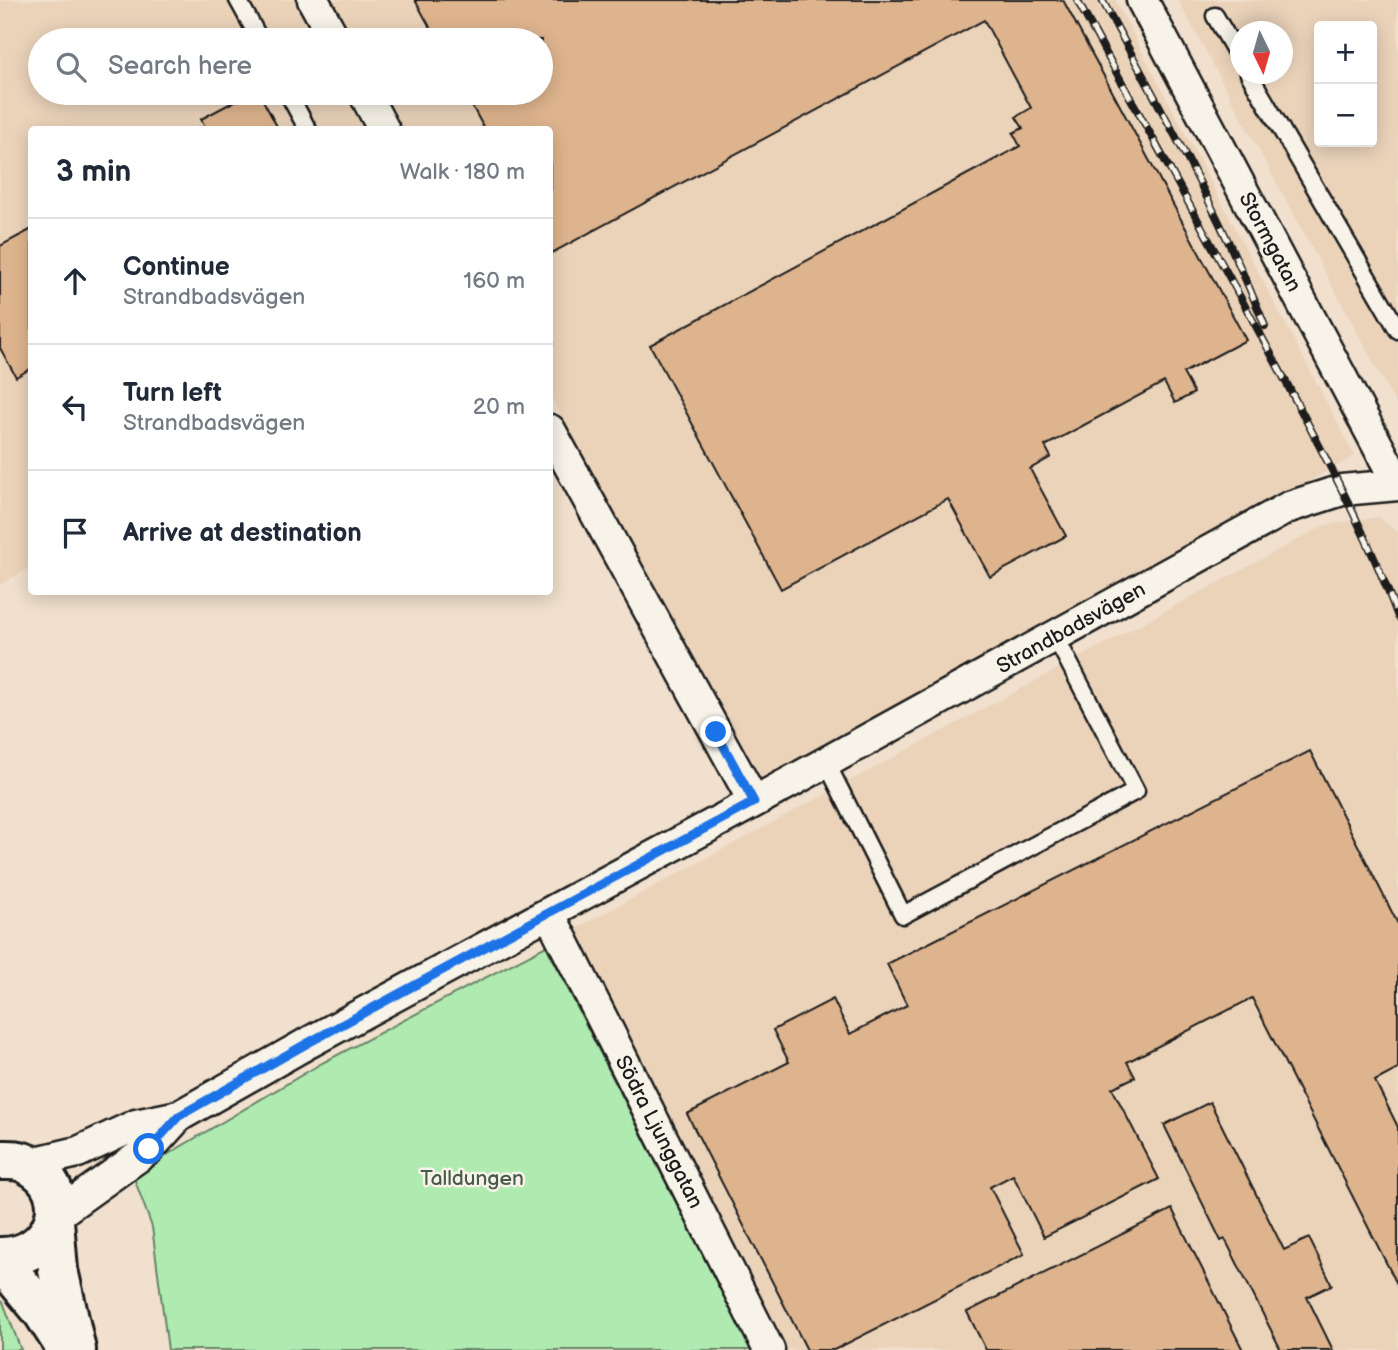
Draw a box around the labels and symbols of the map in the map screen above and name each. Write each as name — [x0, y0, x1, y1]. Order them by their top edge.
north arrow — [1230, 21, 1293, 84]
street label: Stormgatan — [1233, 188, 1307, 296]
street label: Strandbadsvägen — [992, 577, 1150, 679]
route end — [700, 716, 731, 747]
street label: Södra Ljunggatan — [610, 1051, 708, 1213]
route start — [133, 1133, 164, 1164]
park label: Talldungen — [420, 1166, 524, 1191]

